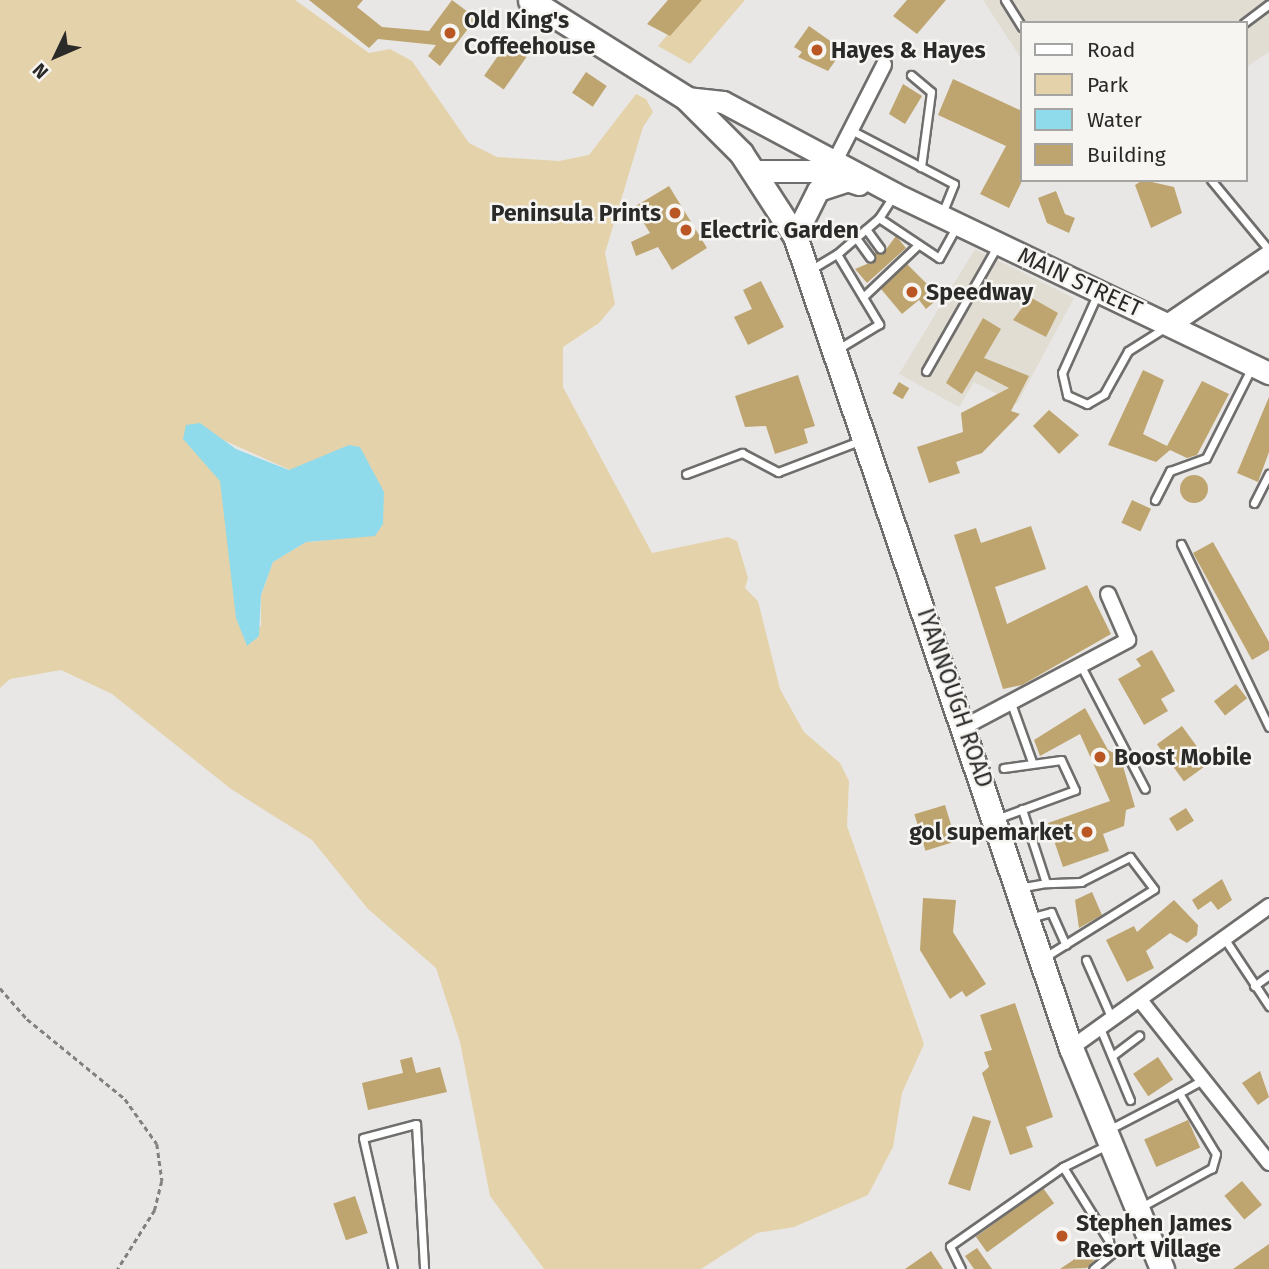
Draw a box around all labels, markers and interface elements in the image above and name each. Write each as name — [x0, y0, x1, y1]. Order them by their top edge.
place label: Old King's Coffeehouse — [464, 6, 595, 60]
north arrow — [21, 21, 91, 91]
legend — [1020, 21, 1248, 182]
marker: Old King's Coffeehouse — [442, 25, 458, 41]
place label: Hayes & Hayes — [831, 36, 986, 64]
text: Road — [1087, 37, 1135, 63]
marker: Hayes & Hayes — [809, 42, 825, 58]
text: N — [28, 58, 53, 83]
text: Park — [1087, 72, 1128, 98]
text: Water — [1087, 107, 1142, 133]
text: Building — [1087, 142, 1166, 168]
place label: Peninsula Prints — [491, 199, 661, 227]
marker: Peninsula Prints — [667, 205, 683, 221]
place label: Electric Garden — [700, 216, 859, 244]
marker: Electric Garden — [678, 222, 694, 238]
street label: MAIN STREET — [1013, 241, 1147, 323]
place label: Speedway — [926, 278, 1033, 306]
marker: Speedway — [904, 284, 920, 300]
street label: IYANNOUGH ROAD — [911, 605, 999, 791]
place label: Boost Mobile — [1114, 743, 1252, 771]
marker: Boost Mobile — [1092, 749, 1108, 765]
place label: gol supemarket — [909, 818, 1073, 846]
marker: gol supemarket — [1079, 824, 1095, 840]
place label: Stephen James Resort Village — [1076, 1209, 1232, 1263]
marker: Stephen James Resort Village — [1054, 1228, 1070, 1244]

